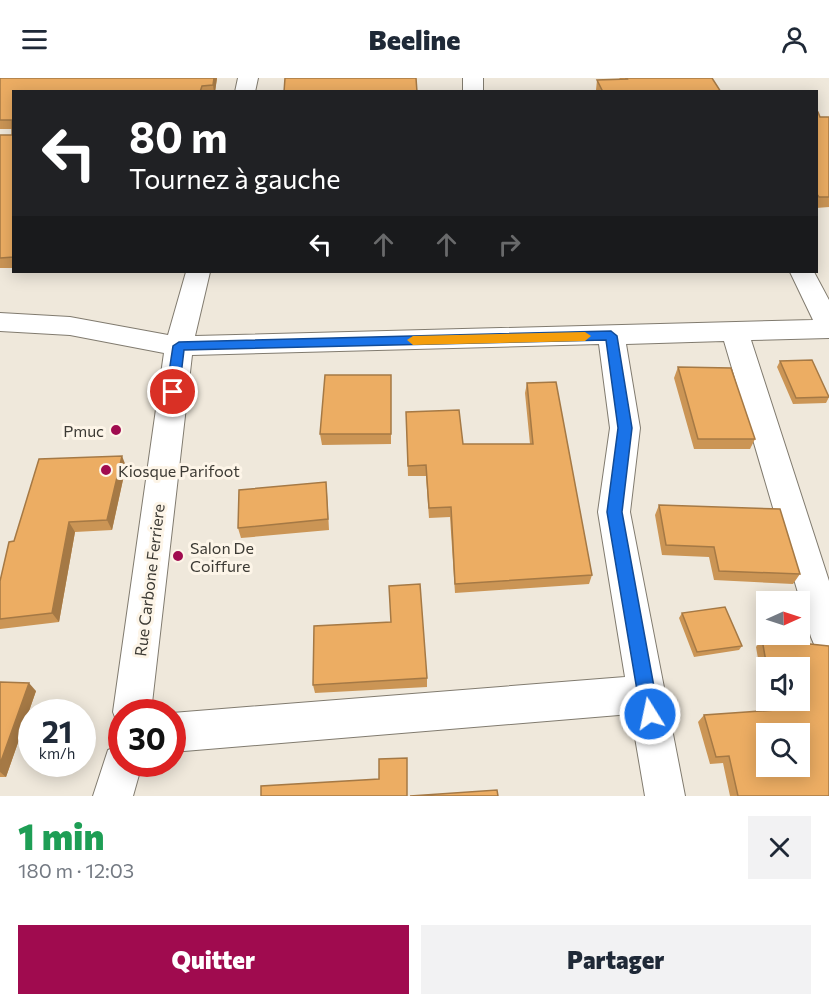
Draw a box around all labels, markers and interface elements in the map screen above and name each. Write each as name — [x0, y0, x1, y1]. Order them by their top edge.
icon: menu — [18, 23, 51, 56]
text: Beeline — [369, 23, 460, 56]
icon: person — [778, 23, 811, 56]
text: 80 m — [129, 110, 228, 162]
icon: left — [30, 114, 108, 192]
text: Tournez à gauche — [129, 162, 340, 195]
icon: left — [304, 228, 337, 261]
icon: ahead — [367, 228, 400, 261]
icon: ahead — [430, 228, 463, 261]
icon: right — [493, 228, 526, 261]
pin — [147, 366, 198, 417]
icon: arrive — [156, 375, 189, 408]
place label: Pmuc — [63, 421, 104, 440]
marker: Pmuc — [109, 423, 123, 437]
place label: Kiosque Parifoot — [118, 461, 240, 480]
marker: Kiosque Parifoot — [99, 463, 113, 477]
street label: Rue Carbone Ferriere — [130, 503, 168, 657]
place label: Salon De Coiffure — [190, 538, 254, 575]
marker: Salon De Coiffure — [171, 549, 185, 563]
north arrow — [756, 591, 810, 645]
map controls — [756, 591, 810, 777]
button: sound — [756, 657, 810, 711]
position arrow — [618, 682, 682, 746]
speed limit sign: 30 — [108, 699, 186, 777]
text: 21 — [42, 712, 72, 749]
button: search — [756, 723, 810, 777]
text: km/h — [39, 744, 75, 762]
text: 1 min — [18, 813, 104, 857]
button: close — [748, 816, 811, 879]
text: 180 m · 12:03 — [18, 858, 134, 882]
button: Quitter — [18, 925, 409, 994]
button: Partager — [421, 925, 811, 994]

